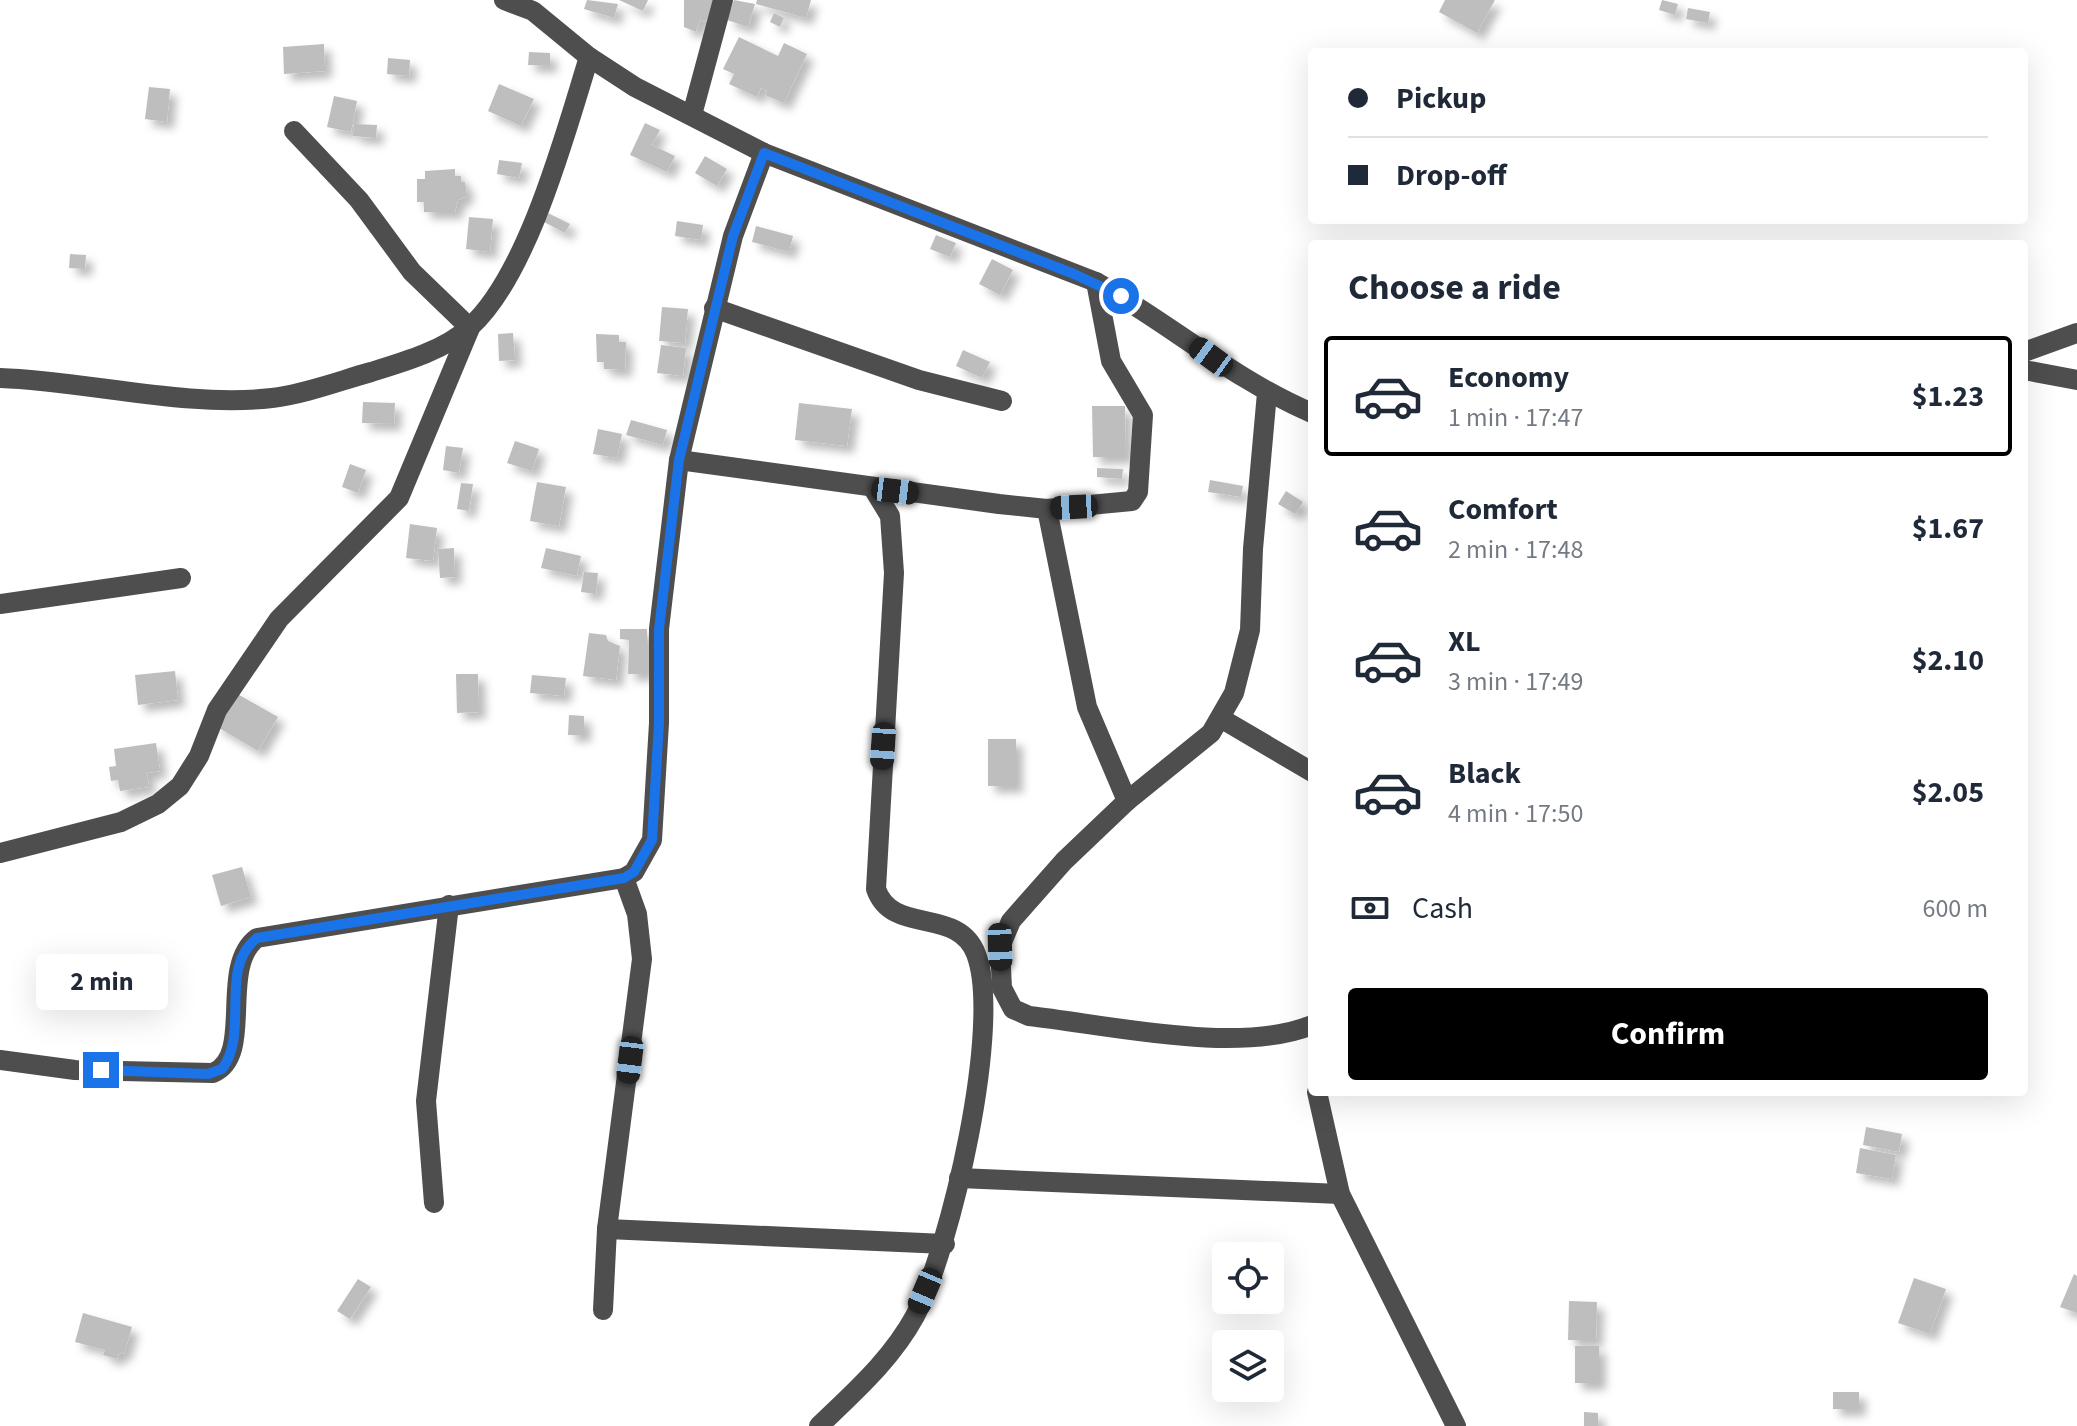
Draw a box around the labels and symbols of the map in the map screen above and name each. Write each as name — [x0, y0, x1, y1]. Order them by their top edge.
route start — [1103, 278, 1139, 314]
car — [1185, 333, 1237, 381]
car — [870, 476, 920, 506]
car — [1049, 494, 1099, 520]
car — [869, 721, 897, 771]
car — [987, 923, 1013, 971]
callout: 2 min — [35, 954, 167, 1010]
car — [615, 1035, 645, 1085]
route end — [83, 1052, 119, 1088]
car — [905, 1264, 945, 1318]

